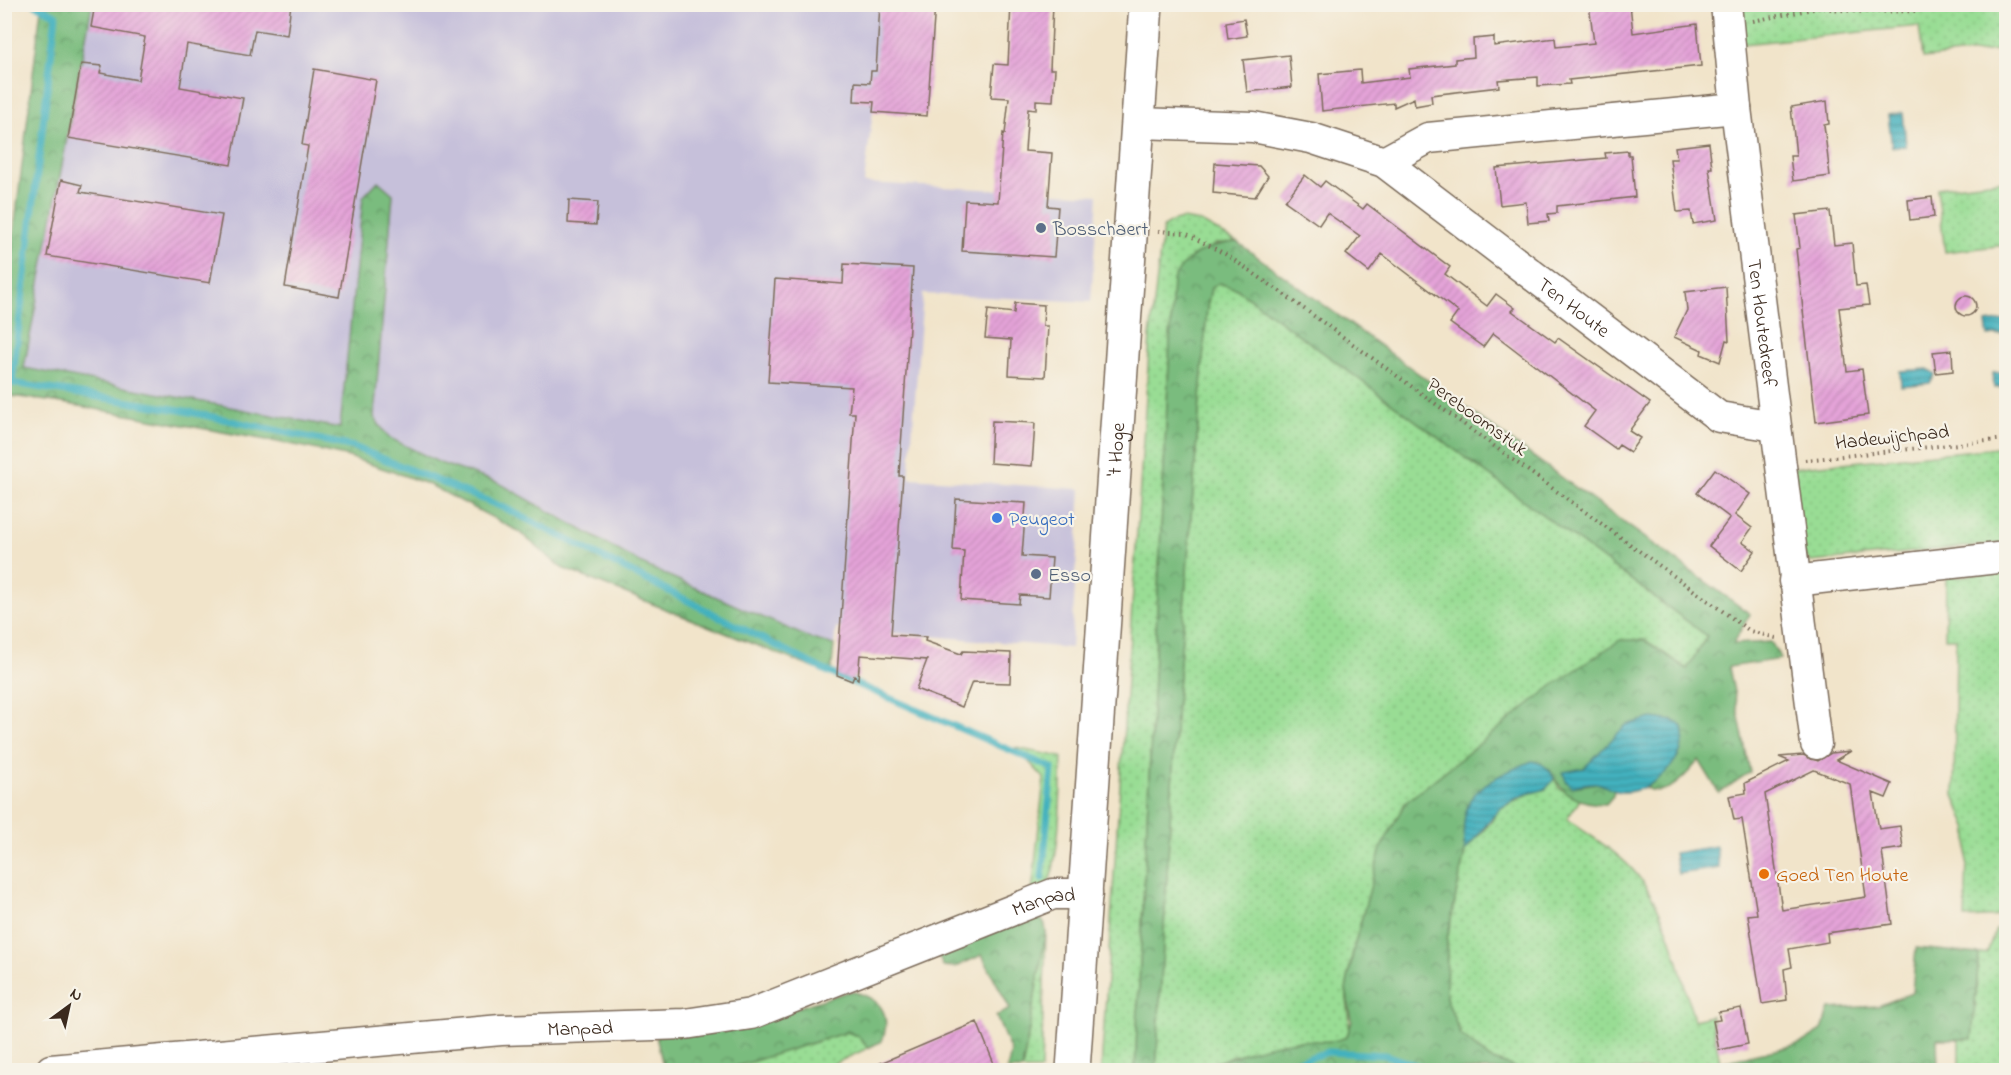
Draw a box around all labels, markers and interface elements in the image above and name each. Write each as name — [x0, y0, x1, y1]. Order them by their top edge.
place label: Bosschaert — [1052, 216, 1149, 245]
marker: Bosschaert — [1034, 221, 1048, 235]
street label: Ten Houtedreef — [1738, 257, 1783, 390]
street label: Ten Houte — [1530, 272, 1615, 346]
street label: Pereboomstuk — [1420, 371, 1533, 465]
street label: Hadewijchpad — [1834, 418, 1951, 459]
street label: 't Hoge — [1102, 422, 1135, 477]
place label: Peugeot — [1009, 506, 1075, 536]
marker: Peugeot — [990, 511, 1004, 525]
place label: Esso — [1048, 562, 1091, 591]
marker: Esso — [1029, 567, 1043, 581]
place label: Goed Ten Houte — [1776, 862, 1909, 891]
marker: Goed Ten Houte — [1757, 867, 1771, 881]
street label: Manpad — [1008, 882, 1075, 926]
north arrow — [39, 976, 99, 1036]
text: N — [65, 982, 87, 1008]
street label: Manpad — [547, 1014, 614, 1045]

